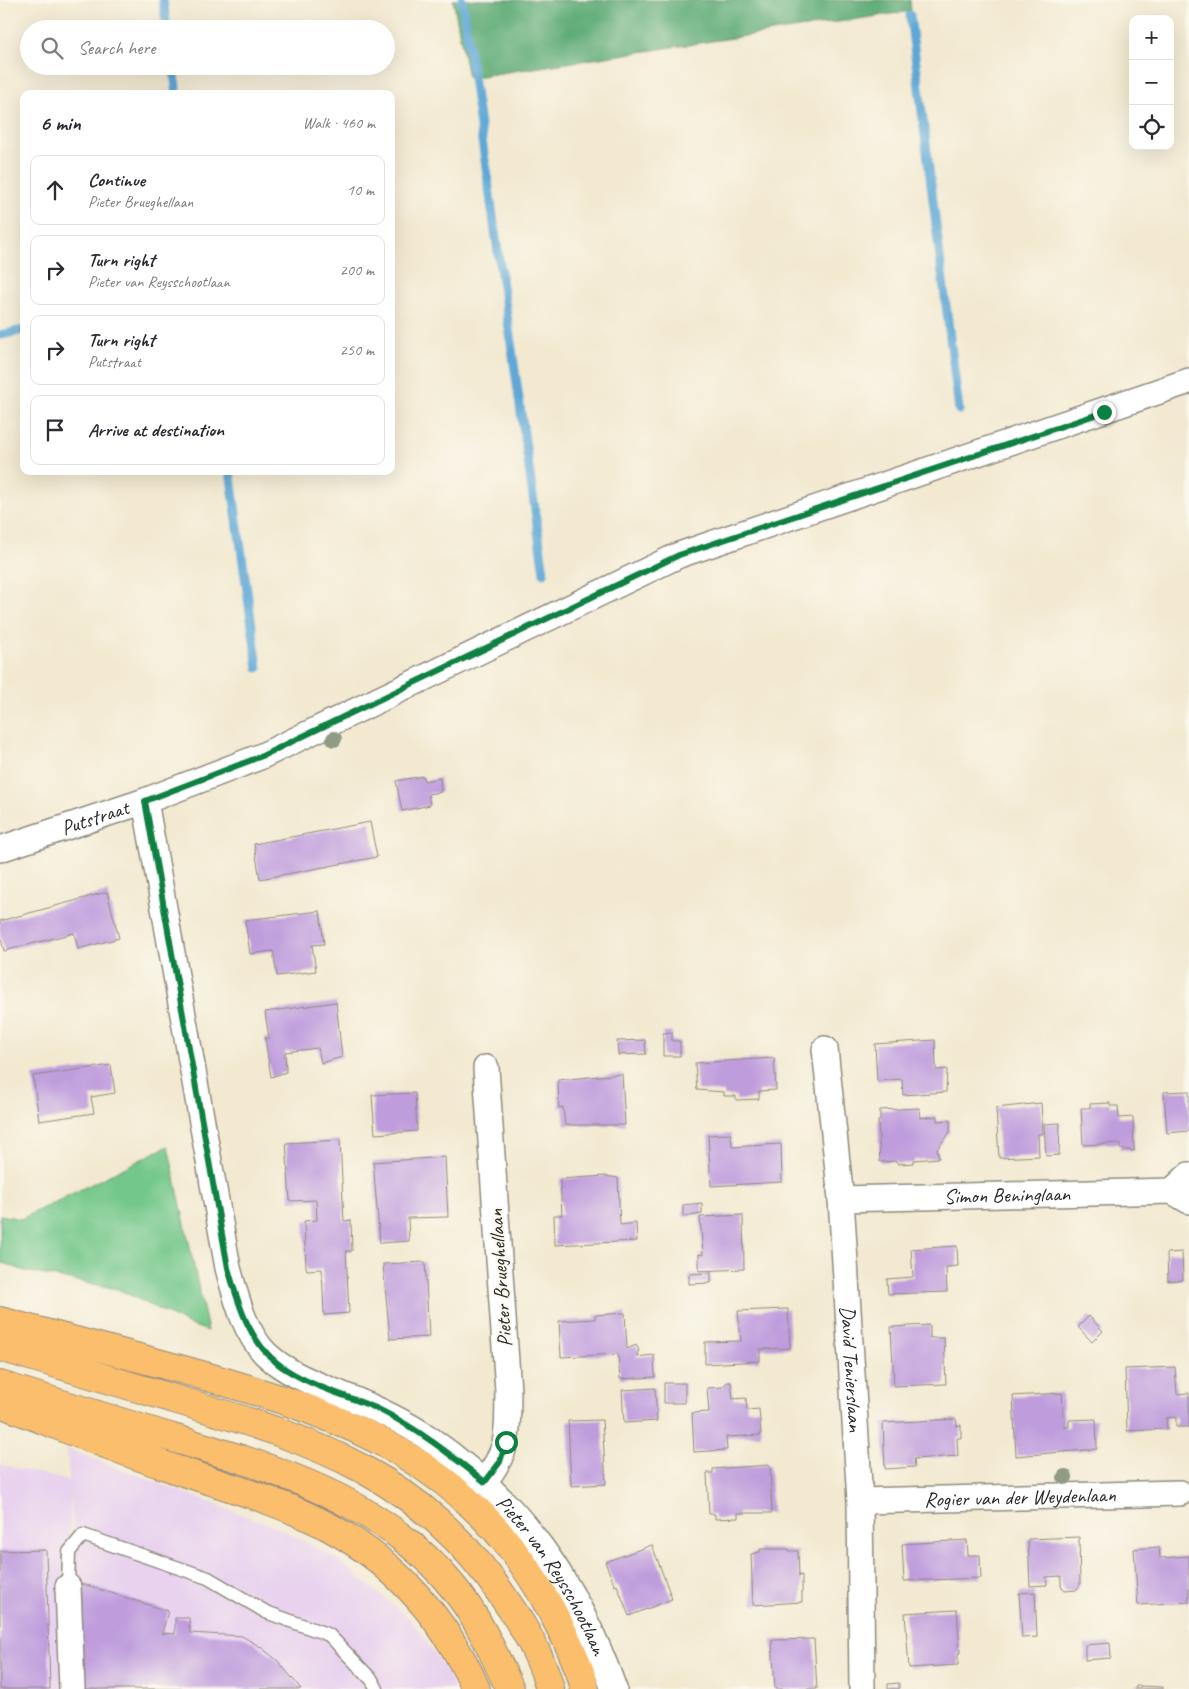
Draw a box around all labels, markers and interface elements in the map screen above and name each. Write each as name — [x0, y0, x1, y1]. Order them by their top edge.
map controls — [1129, 15, 1174, 150]
button: + — [1129, 15, 1174, 60]
search box — [20, 20, 395, 75]
icon: search — [38, 34, 66, 62]
text: Search here — [78, 36, 155, 60]
button: − — [1129, 60, 1174, 105]
button: locate — [1129, 105, 1174, 150]
text: 6 min — [40, 110, 81, 136]
text: Walk · 460 m — [303, 113, 375, 133]
text: Continue — [88, 168, 145, 192]
icon: ahead — [41, 176, 69, 204]
text: 10 m — [347, 180, 374, 200]
text: Pieter Brueghellaan — [88, 192, 193, 212]
text: Turn right — [88, 248, 155, 272]
icon: right — [41, 256, 69, 284]
text: 200 m — [340, 260, 374, 280]
text: Pieter van Reysschootlaan — [88, 272, 230, 292]
text: Turn right — [88, 328, 155, 352]
icon: right — [41, 336, 69, 364]
text: 250 m — [340, 340, 374, 360]
text: Putstraat — [88, 352, 141, 372]
route end — [1093, 401, 1116, 424]
icon: arrive — [41, 416, 69, 444]
text: Arrive at destination — [88, 418, 224, 442]
street label: Putstraat — [58, 794, 134, 841]
street label: Simon Beninglaan — [944, 1180, 1071, 1210]
street label: Pieter Brueghellaan — [482, 1208, 518, 1348]
street label: David Tenierslaan — [835, 1305, 869, 1433]
route start — [495, 1431, 518, 1454]
street label: Rogier van der Weydenlaan — [924, 1482, 1117, 1512]
street label: Pieter van Reysschootlaan — [491, 1490, 613, 1661]

